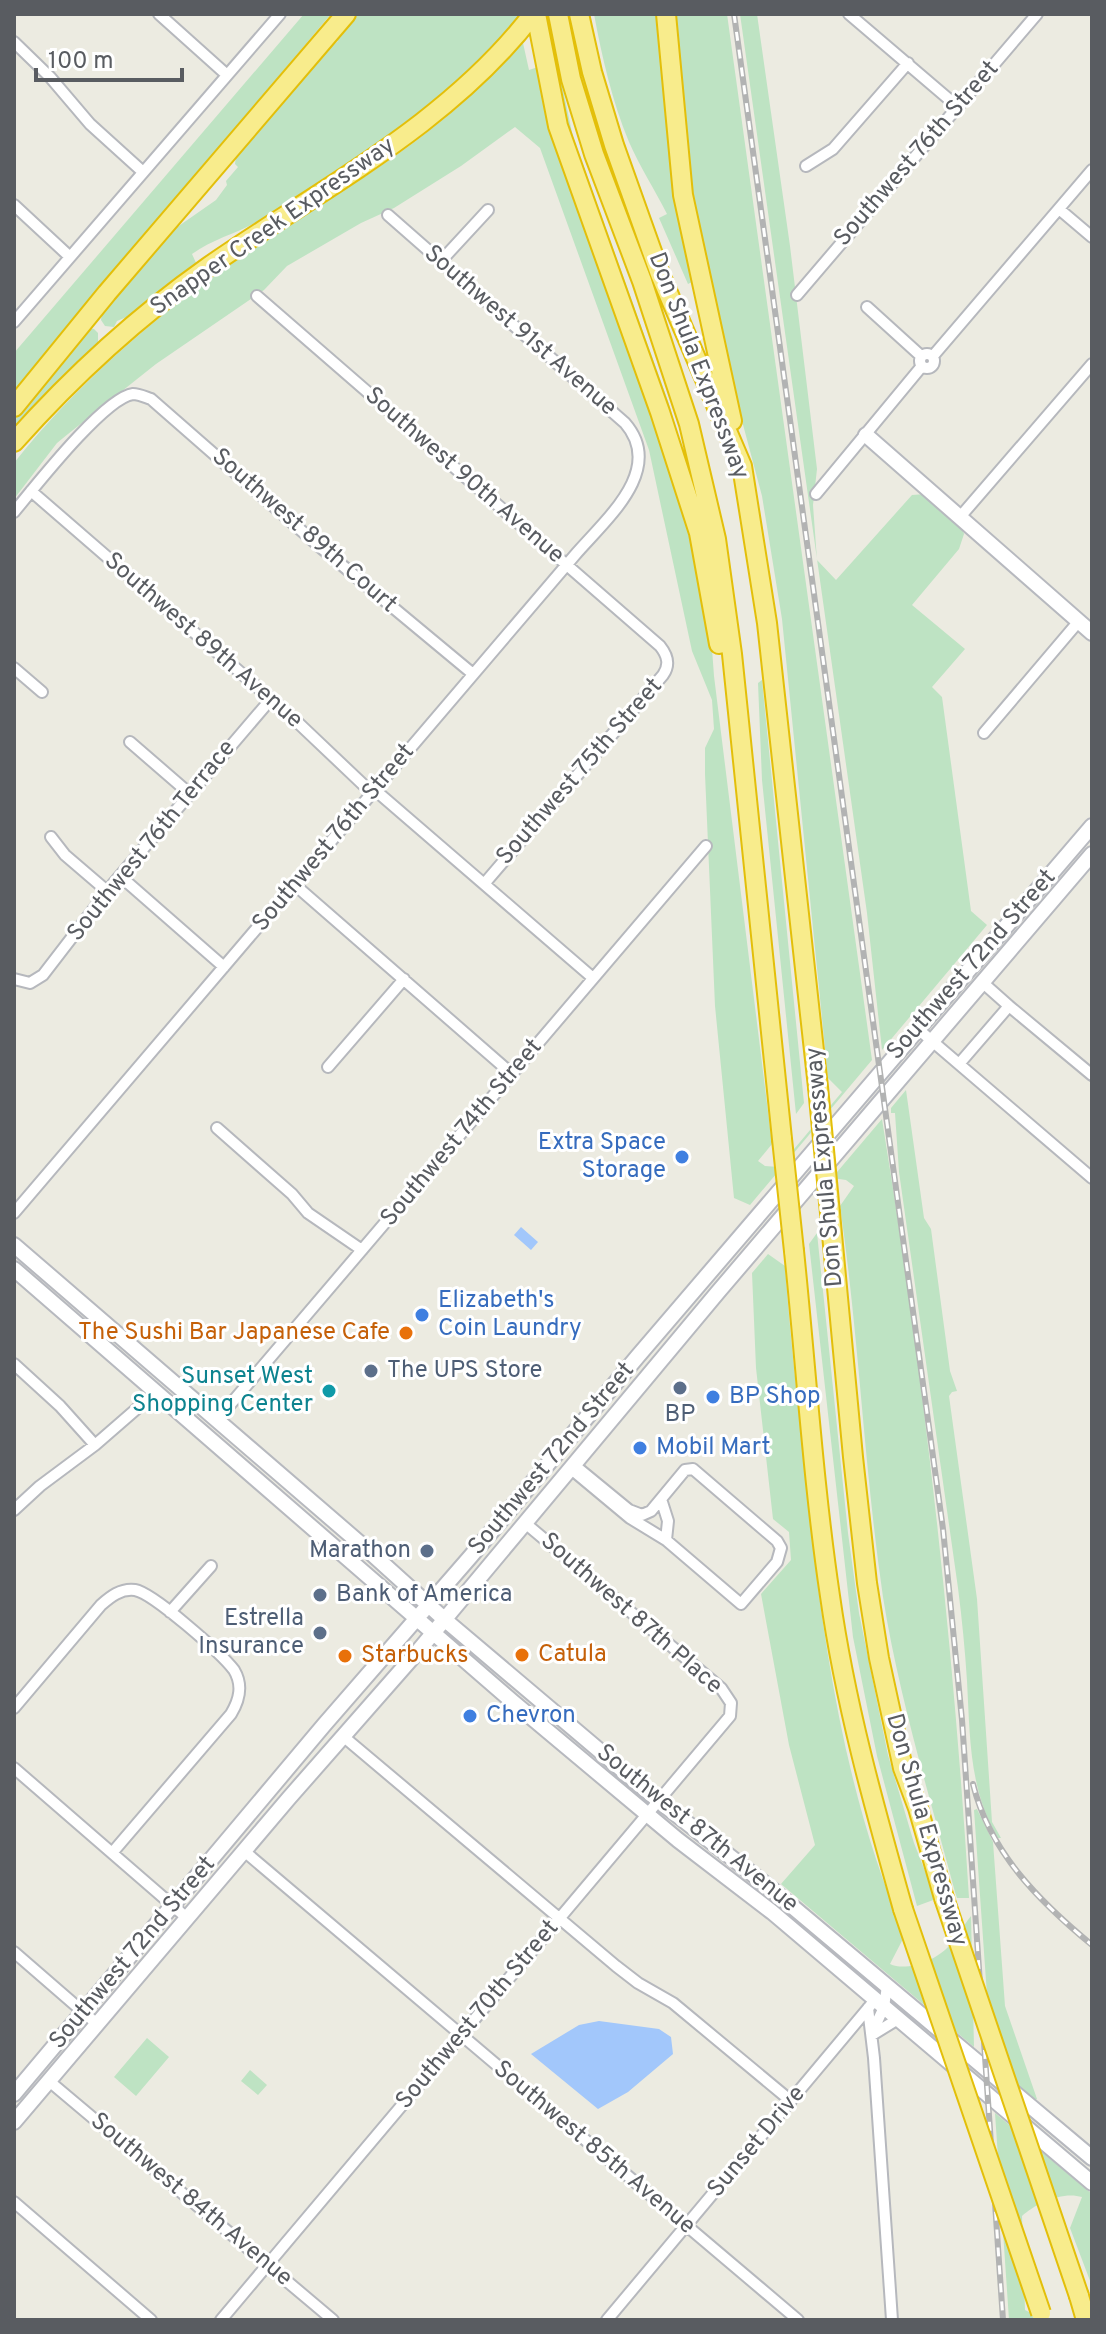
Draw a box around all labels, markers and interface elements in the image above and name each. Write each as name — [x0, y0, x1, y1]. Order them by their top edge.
scale bar — [36, 32, 182, 82]
text: 100 m — [48, 47, 114, 77]
street label: Southwest 76th Street — [828, 55, 1006, 253]
street label: Snapper Creek Expressway — [145, 131, 401, 323]
street label: Southwest 91st Avenue — [417, 239, 623, 423]
street label: Don Shula Expressway — [641, 248, 755, 484]
street label: Southwest 90th Avenue — [358, 381, 570, 571]
street label: Southwest 89th Court — [205, 442, 403, 620]
street label: Southwest 89th Avenue — [97, 547, 309, 735]
street label: Southwest 75th Street — [491, 672, 669, 872]
street label: Southwest 76th Terrace — [61, 734, 243, 948]
street label: Southwest 76th Street — [246, 738, 422, 938]
street label: Southwest 72nd Street — [881, 863, 1063, 1067]
street label: Southwest 74th Street — [375, 1033, 549, 1233]
street label: Don Shula Expressway — [800, 1046, 850, 1288]
place label: Extra Space Storage — [538, 1128, 666, 1186]
marker: Extra Space Storage — [673, 1148, 691, 1166]
place label: Elizabeth's Coin Laundry — [438, 1286, 582, 1344]
marker: Elizabeth's Coin Laundry — [413, 1306, 431, 1324]
place label: The Sushi Bar Japanese Cafe — [78, 1318, 390, 1348]
marker: The Sushi Bar Japanese Cafe — [397, 1324, 415, 1342]
place label: The UPS Store — [387, 1356, 543, 1386]
street label: Southwest 72nd Street — [462, 1356, 642, 1562]
place label: Sunset West Shopping Center — [132, 1362, 313, 1420]
marker: The UPS Store — [362, 1362, 380, 1380]
marker: BP — [671, 1379, 689, 1397]
marker: Sunset West Shopping Center — [320, 1382, 338, 1400]
place label: BP Shop — [729, 1382, 820, 1412]
marker: BP Shop — [704, 1388, 722, 1406]
place label: BP — [665, 1400, 695, 1430]
place label: Mobil Mart — [656, 1433, 771, 1463]
marker: Mobil Mart — [631, 1439, 649, 1457]
street label: Southwest 87th Place — [534, 1527, 728, 1701]
place label: Marathon — [309, 1536, 411, 1566]
marker: Marathon — [418, 1542, 436, 1560]
place label: Bank of America — [336, 1580, 512, 1610]
marker: Bank of America — [311, 1586, 329, 1604]
place label: Estrella Insurance — [198, 1604, 304, 1662]
marker: Estrella Insurance — [311, 1624, 329, 1642]
place label: Catula — [538, 1640, 607, 1670]
place label: Starbucks — [361, 1641, 469, 1671]
marker: Catula — [513, 1646, 531, 1664]
marker: Starbucks — [336, 1647, 354, 1665]
place label: Chevron — [486, 1701, 576, 1731]
marker: Chevron — [461, 1707, 479, 1725]
street label: Don Shula Expressway — [878, 1710, 974, 1950]
street label: Southwest 87th Avenue — [590, 1738, 804, 1920]
street label: Southwest 72nd Street — [43, 1850, 223, 2056]
street label: Southwest 70th Street — [390, 1914, 566, 2116]
street label: Southwest 85th Avenue — [487, 2055, 701, 2241]
street label: Sunset Drive — [702, 2080, 812, 2204]
street label: Southwest 84th Avenue — [84, 2107, 298, 2293]

